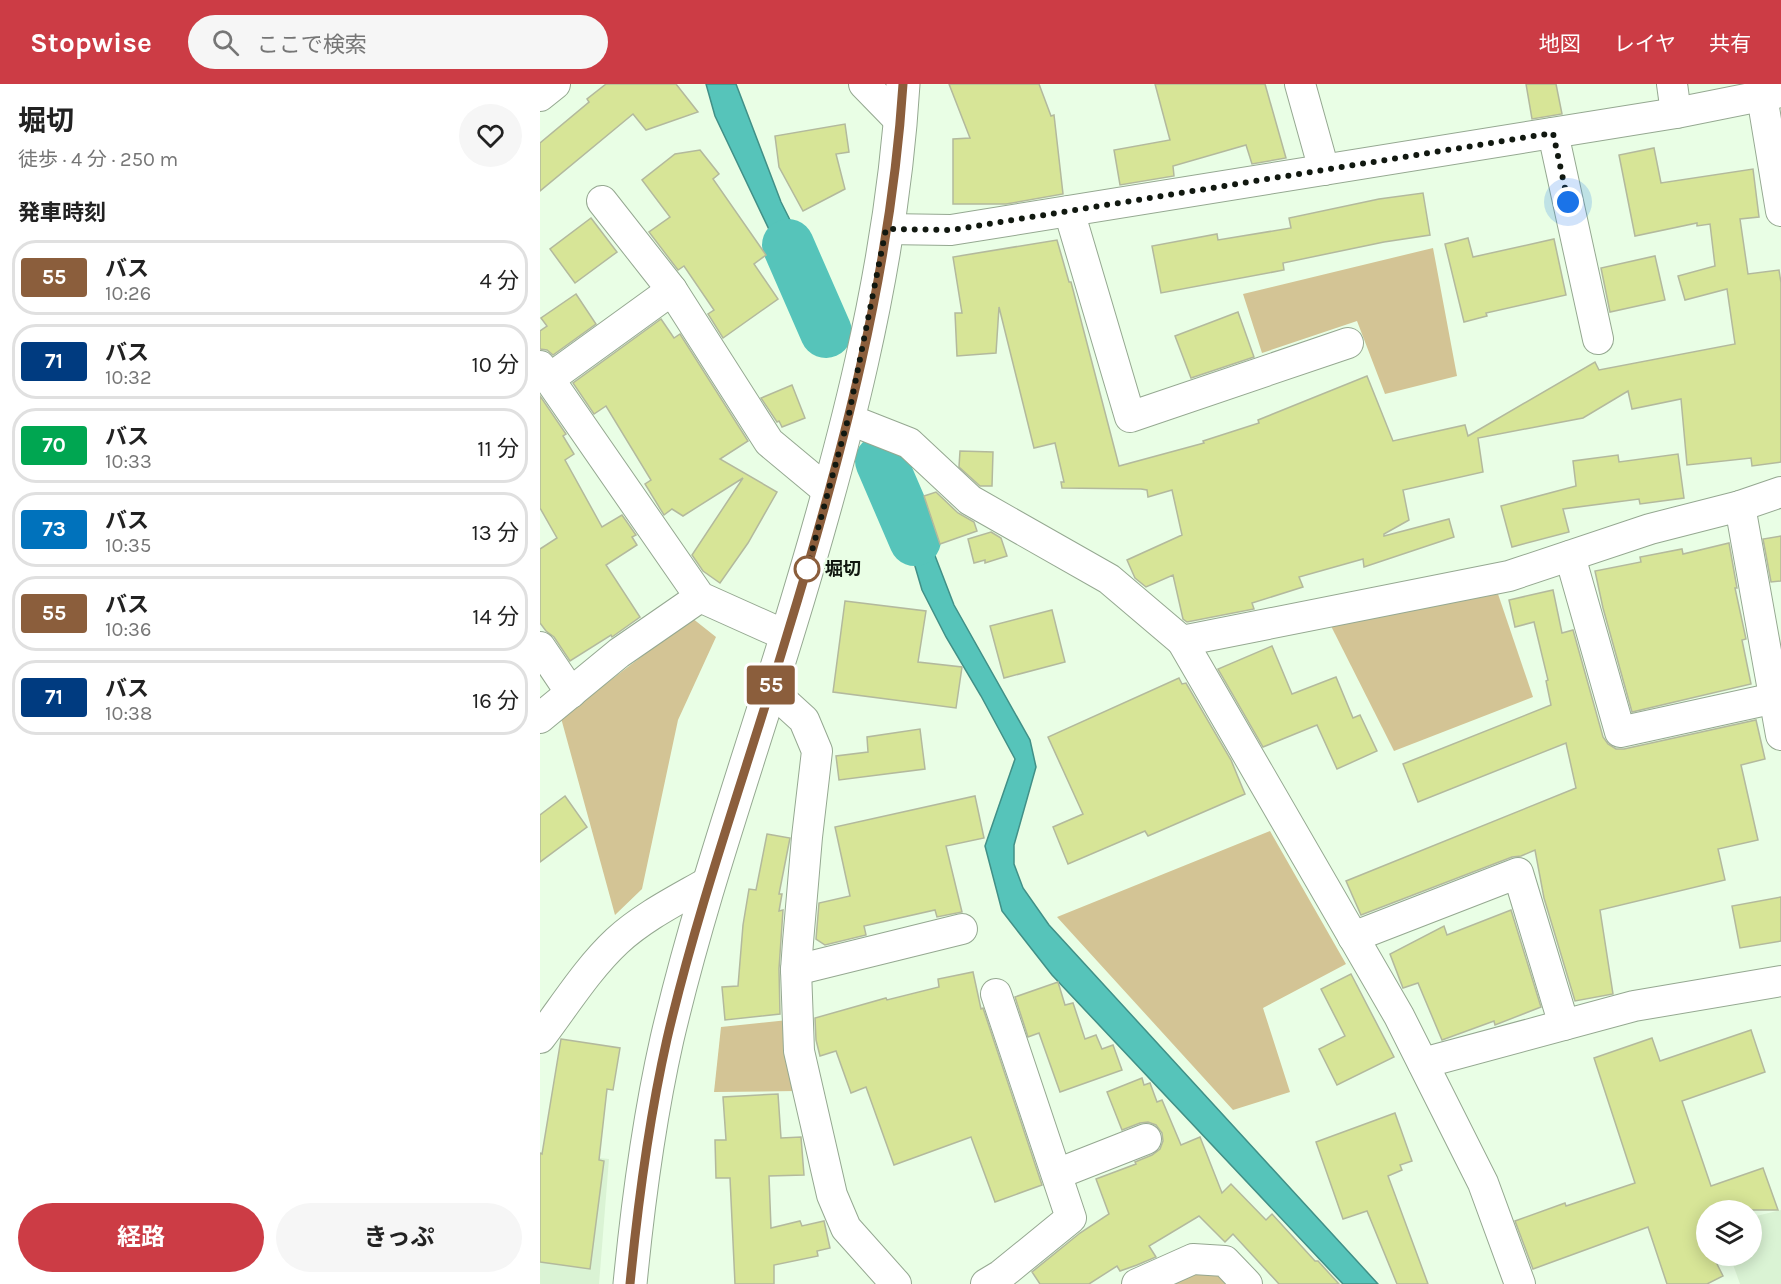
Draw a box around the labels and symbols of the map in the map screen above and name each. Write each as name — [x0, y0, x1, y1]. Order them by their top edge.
your location — [1553, 187, 1583, 217]
marker: 堀切 — [794, 556, 820, 582]
place label: 堀切 — [825, 558, 861, 580]
line badge: 55 — [744, 666, 798, 704]

